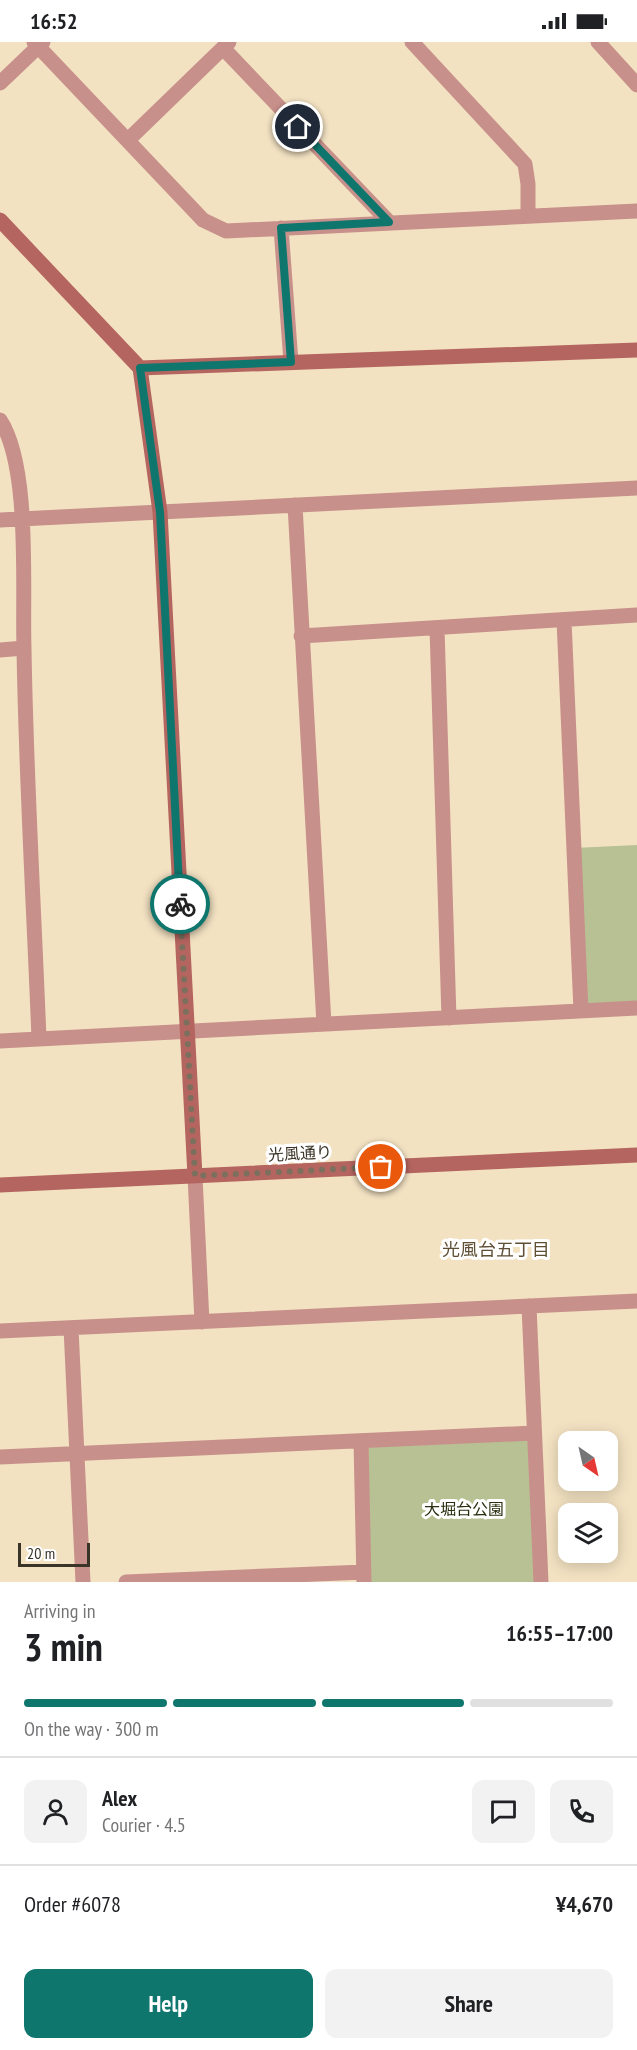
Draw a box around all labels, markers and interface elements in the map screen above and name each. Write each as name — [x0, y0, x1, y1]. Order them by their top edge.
text: 16:52 — [30, 7, 78, 35]
pin — [272, 101, 323, 152]
icon: home — [281, 110, 314, 143]
courier — [150, 874, 210, 934]
icon: bike — [164, 888, 197, 921]
street label: 光風通り — [268, 1141, 332, 1165]
pin — [355, 1141, 406, 1192]
icon: bag — [364, 1150, 397, 1183]
district label: 光風台五丁目 — [442, 1238, 550, 1261]
north arrow — [558, 1431, 618, 1491]
map controls — [558, 1431, 618, 1563]
park label: 大堀台公園 — [424, 1499, 504, 1519]
button: layers — [558, 1503, 618, 1563]
scale bar — [18, 1540, 90, 1568]
text: 20 m — [27, 1543, 55, 1563]
text: Arriving in — [24, 1598, 96, 1624]
text: 16:55–17:00 — [506, 1619, 613, 1647]
text: 3 min — [24, 1621, 103, 1672]
text: On the way · 300 m — [24, 1716, 159, 1742]
button: person — [24, 1780, 87, 1843]
button: chat — [472, 1780, 535, 1843]
button: phone — [550, 1780, 613, 1843]
text: Alex — [102, 1784, 137, 1812]
text: Courier · 4.5 — [102, 1812, 186, 1838]
text: Order #6078 — [24, 1890, 121, 1918]
text: ¥4,670 — [556, 1890, 613, 1918]
button: Help — [24, 1969, 313, 2038]
button: Share — [325, 1969, 613, 2038]

